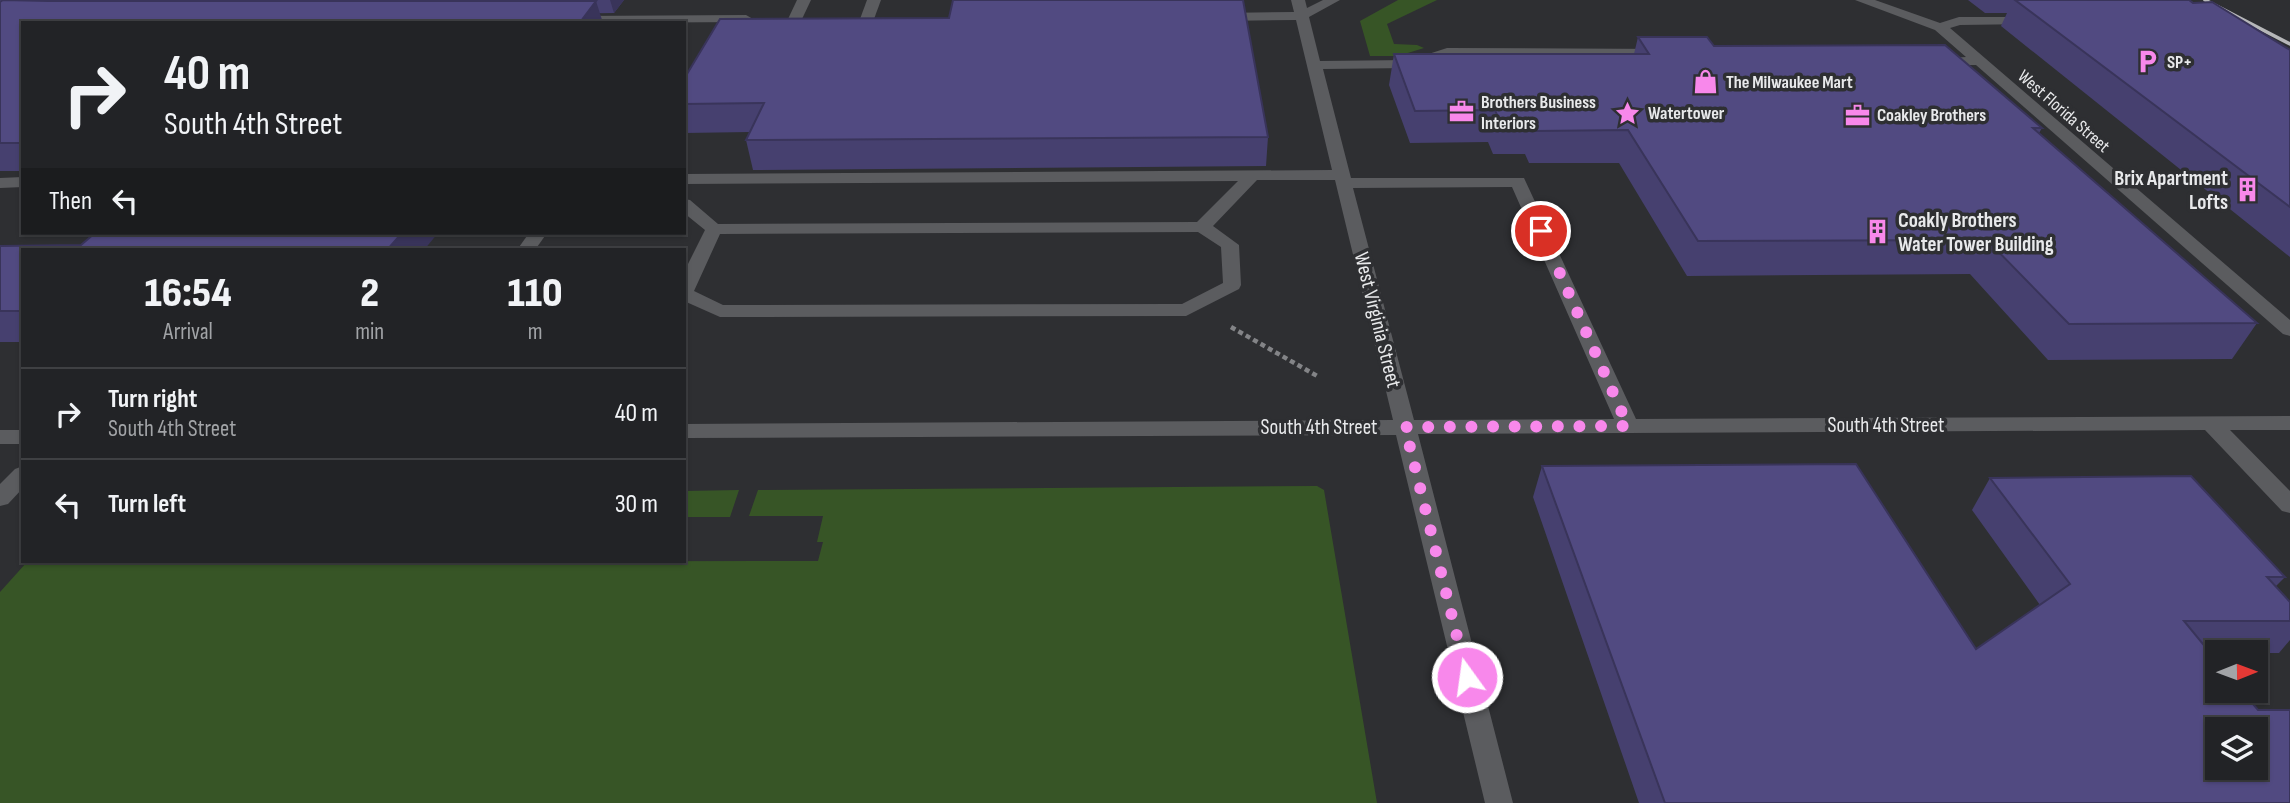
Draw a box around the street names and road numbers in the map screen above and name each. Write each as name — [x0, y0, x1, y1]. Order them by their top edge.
street label: West Florida Street — [2013, 66, 2114, 157]
street label: West Virginia Street — [1349, 250, 1406, 390]
street label: South 4th Street — [1827, 413, 1945, 438]
street label: South 4th Street — [1260, 415, 1378, 440]

